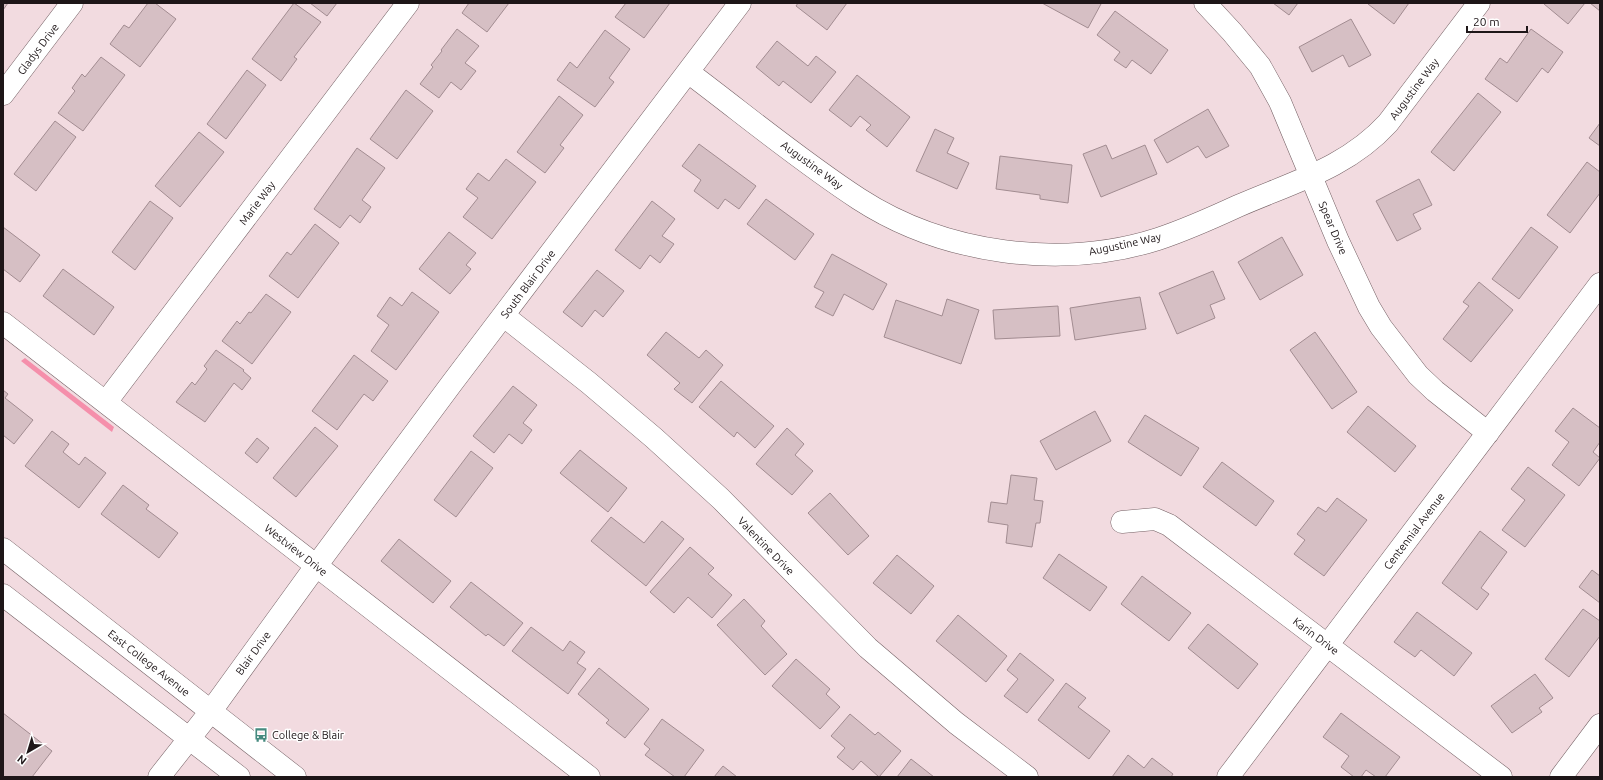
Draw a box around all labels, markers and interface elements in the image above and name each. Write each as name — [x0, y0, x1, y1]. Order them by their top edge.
scale bar — [1467, 8, 1527, 34]
text: 20 m — [1473, 15, 1500, 28]
street label: Gladys Drive — [15, 21, 61, 77]
street label: Augustine Way — [1387, 55, 1441, 122]
street label: Augustine Way — [779, 139, 846, 192]
street label: Marie Way — [237, 178, 278, 227]
street label: Spear Drive — [1316, 200, 1350, 256]
street label: Augustine Way — [1088, 230, 1163, 258]
street label: South Blair Drive — [498, 247, 558, 321]
street label: Centennial Avenue — [1381, 490, 1447, 572]
street label: Valentine Drive — [735, 515, 797, 577]
street label: Westview Drive — [262, 522, 330, 578]
street label: Karin Drive — [1291, 615, 1341, 657]
street label: East College Avenue — [106, 627, 192, 699]
street label: Blair Drive — [233, 629, 273, 677]
bus stop icon: College & Blair — [253, 727, 269, 743]
place label: College & Blair — [272, 729, 345, 741]
north arrow — [8, 732, 48, 772]
text: N — [15, 753, 29, 767]

